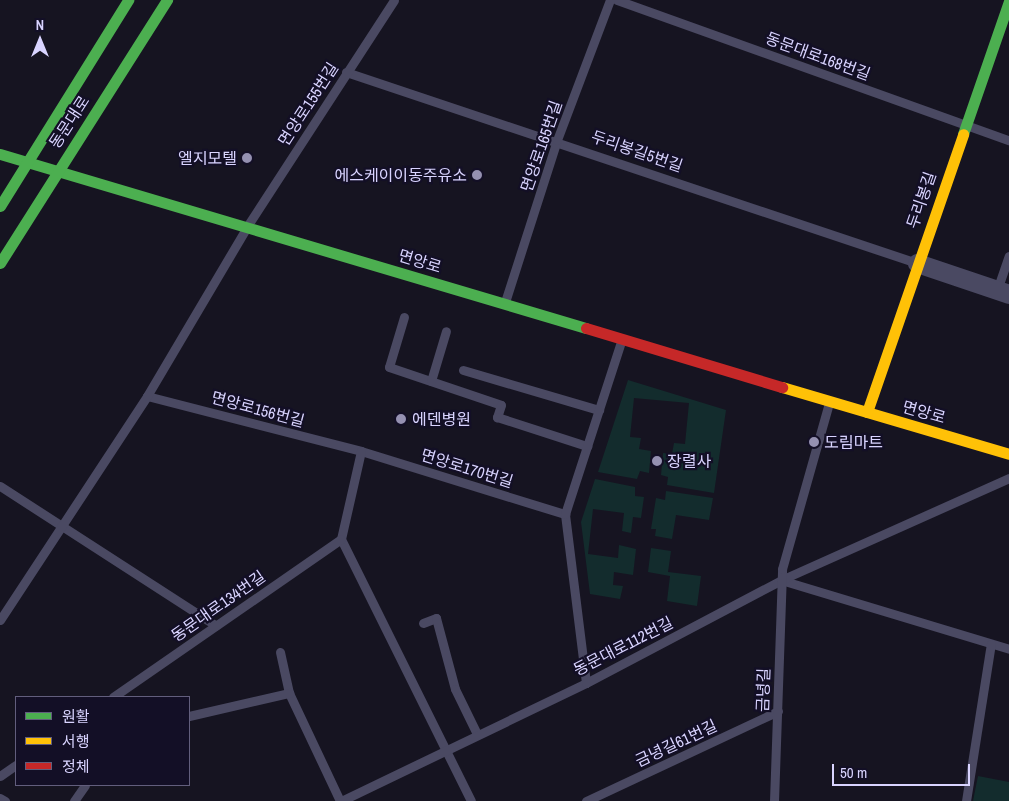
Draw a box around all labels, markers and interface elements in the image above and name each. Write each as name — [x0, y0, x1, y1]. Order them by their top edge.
north arrow — [15, 15, 65, 65]
text: N — [36, 16, 44, 34]
street label: 동문대로168번길 — [763, 28, 873, 84]
street label: 면앙로155번길 — [274, 59, 342, 149]
street label: 동문대로 — [45, 92, 93, 152]
street label: 면앙로165번길 — [516, 98, 566, 194]
street label: 두리봉길5번길 — [589, 126, 685, 176]
place label: 엘지모텔 — [178, 148, 237, 168]
marker: 엘지모텔 — [241, 152, 253, 164]
place label: 에스케이이동주유소 — [335, 165, 467, 185]
marker: 에스케이이동주유소 — [471, 169, 483, 181]
street label: 두리봉길 — [902, 169, 940, 231]
street label: 면앙로 — [396, 245, 444, 277]
street label: 면앙로156번길 — [209, 387, 307, 431]
street label: 면앙로 — [900, 397, 948, 427]
place label: 에덴병원 — [412, 409, 471, 429]
marker: 에덴병원 — [394, 412, 408, 426]
place label: 도림마트 — [824, 432, 883, 452]
marker: 도림마트 — [808, 436, 820, 448]
street label: 면앙로170번길 — [419, 445, 515, 491]
place label: 장렬사 — [667, 451, 711, 471]
marker: 장렬사 — [651, 455, 663, 467]
street label: 동문대로134번길 — [167, 567, 269, 645]
street label: 동문대로112번길 — [570, 613, 676, 679]
street label: 금녕길 — [753, 668, 773, 712]
legend — [15, 696, 190, 786]
text: 원활 — [62, 706, 90, 727]
street label: 금녕길61번길 — [632, 716, 720, 770]
text: 서행 — [62, 731, 90, 752]
scale bar — [834, 754, 972, 786]
text: 정체 — [62, 756, 90, 777]
text: 50 m — [840, 762, 867, 783]

